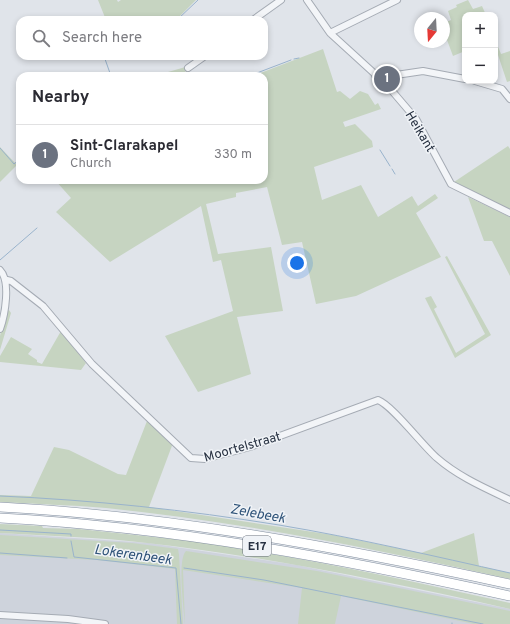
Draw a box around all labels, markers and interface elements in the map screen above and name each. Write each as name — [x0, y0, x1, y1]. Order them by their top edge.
north arrow — [414, 12, 450, 48]
map controls — [462, 12, 498, 84]
button: + — [462, 12, 498, 48]
search box — [16, 16, 268, 60]
icon: search — [30, 27, 52, 49]
text: Search here — [62, 29, 142, 48]
button: − — [462, 48, 498, 84]
pin: 1 — [374, 64, 400, 94]
text: Nearby — [32, 87, 89, 109]
street label: Heikant — [401, 109, 438, 156]
text: Sint-Clarakapel — [70, 137, 178, 156]
text: 1 — [42, 147, 48, 163]
text: 330 m — [214, 147, 252, 163]
text: Church — [70, 156, 112, 172]
your location — [287, 253, 307, 273]
street label: Moortelstraat — [202, 429, 283, 467]
water label: Zelebeek — [229, 501, 288, 528]
road number: E17 — [243, 536, 271, 556]
water label: Lokerenbeek — [93, 542, 174, 569]

